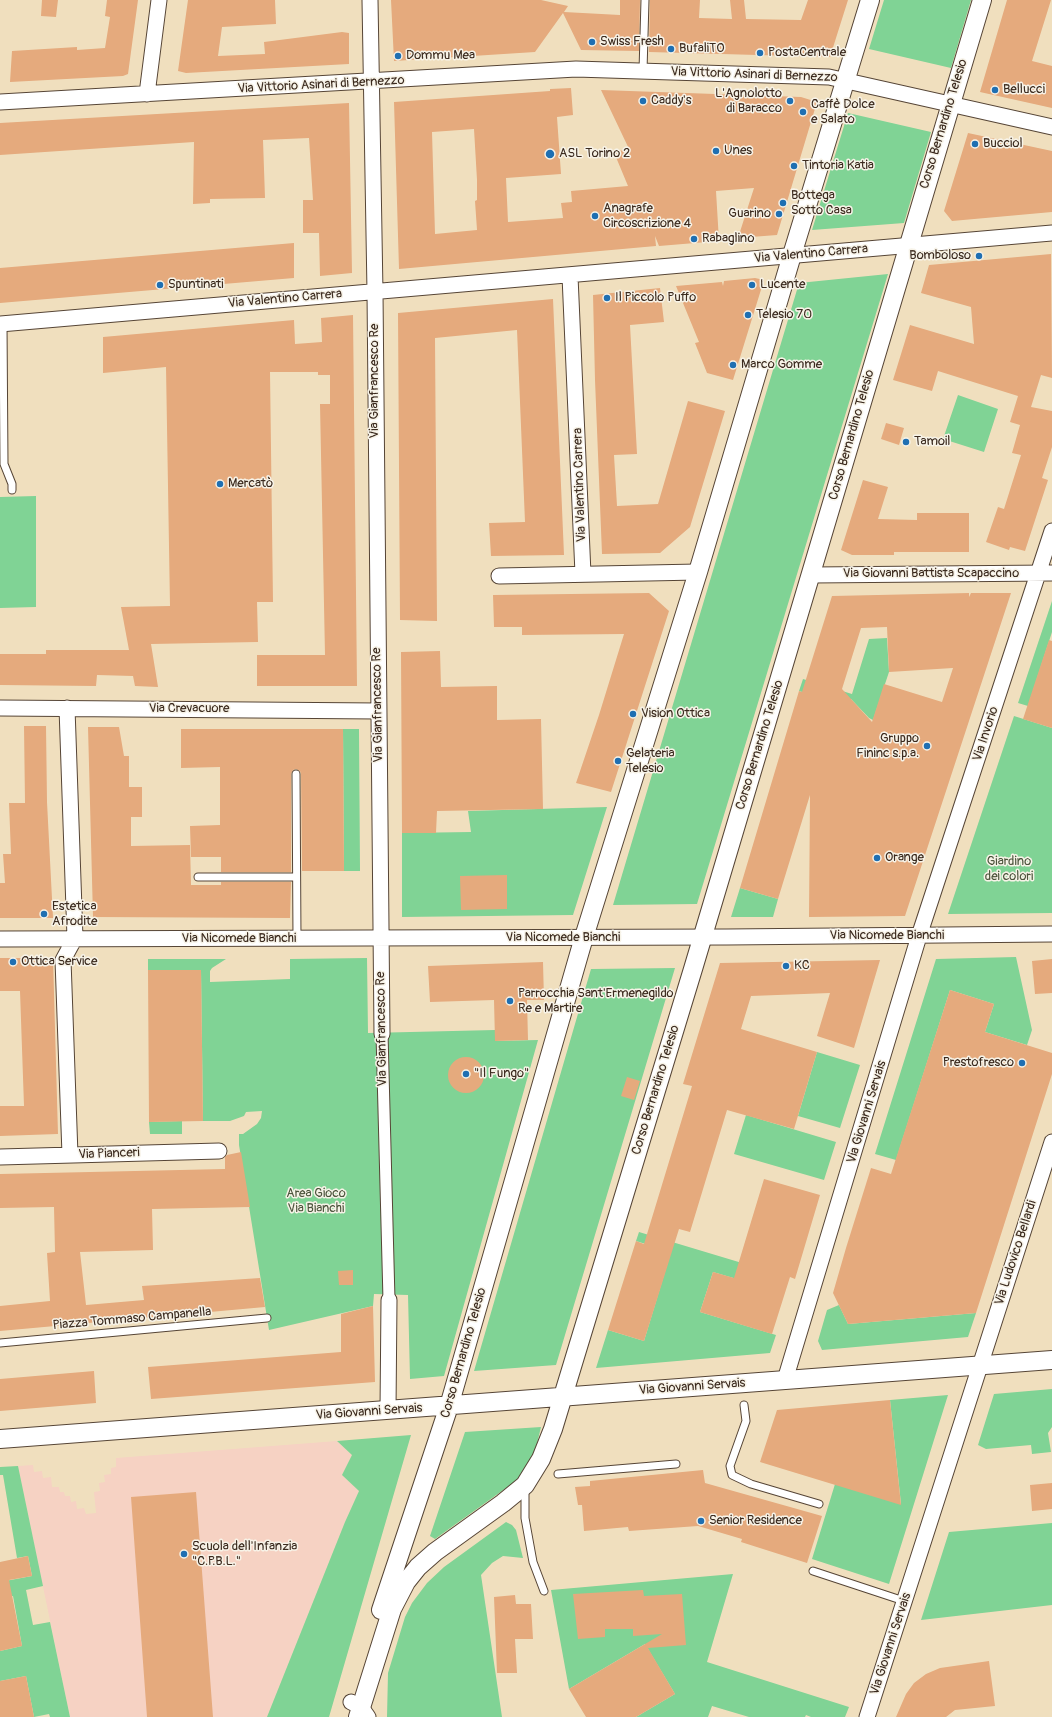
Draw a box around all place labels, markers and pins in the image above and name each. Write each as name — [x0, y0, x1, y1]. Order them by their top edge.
place label: Swiss Fresh — [600, 34, 664, 50]
marker: Swiss Fresh — [587, 37, 597, 47]
place label: BufaliTO — [679, 41, 725, 57]
marker: BufaliTO — [666, 44, 676, 54]
place label: PostaCentrale — [768, 45, 846, 61]
place label: Dommu Mea — [406, 48, 475, 64]
marker: PostaCentrale — [755, 48, 765, 58]
marker: Dommu Mea — [393, 51, 403, 61]
place label: Bellucci — [1003, 82, 1045, 98]
marker: Bellucci — [990, 85, 1000, 95]
place label: L'Agnolotto di Baracco — [715, 86, 782, 117]
place label: Caddy's — [651, 93, 691, 109]
marker: Caddy's — [638, 96, 648, 106]
marker: L'Agnolotto di Baracco — [785, 96, 795, 106]
place label: Caffè Dolce e Salato — [811, 97, 875, 128]
marker: Caffè Dolce e Salato — [798, 107, 808, 117]
place label: Bucciol — [983, 136, 1022, 152]
marker: Bucciol — [970, 139, 980, 149]
place label: Unes — [724, 143, 752, 159]
place label: ASL Torino 2 — [559, 146, 630, 162]
marker: Unes — [711, 146, 721, 156]
marker: ASL Torino 2 — [544, 148, 556, 160]
place label: Tintoria Katia — [802, 158, 874, 174]
marker: Tintoria Katia — [789, 161, 799, 171]
place label: Bottega Sotto Casa — [791, 188, 852, 219]
marker: Bottega Sotto Casa — [778, 198, 788, 208]
place label: Anagrafe Circoscrizione 4 — [603, 201, 691, 232]
place label: Guarino — [728, 206, 771, 222]
marker: Guarino — [774, 209, 784, 219]
marker: Anagrafe Circoscrizione 4 — [590, 211, 600, 221]
place label: Rabaglino — [702, 231, 754, 247]
marker: Rabaglino — [689, 234, 699, 244]
place label: Bomboloso — [909, 248, 971, 264]
marker: Bomboloso — [974, 251, 984, 261]
place label: Spuntinati — [168, 277, 223, 293]
place label: Lucente — [760, 277, 805, 293]
marker: Spuntinati — [155, 280, 165, 290]
marker: Lucente — [747, 280, 757, 290]
place label: Il Piccolo Puffo — [615, 290, 696, 306]
marker: Il Piccolo Puffo — [602, 293, 612, 303]
place label: Telesio 70 — [756, 307, 812, 323]
marker: Telesio 70 — [743, 310, 753, 320]
place label: Marco Gomme — [741, 357, 822, 373]
marker: Marco Gomme — [728, 360, 738, 370]
place label: Tamoil — [914, 434, 950, 450]
marker: Tamoil — [901, 437, 911, 447]
place label: Mercatò — [228, 476, 273, 492]
marker: Mercatò — [215, 479, 225, 489]
place label: Vision Ottica — [641, 706, 710, 722]
marker: Vision Ottica — [628, 709, 638, 719]
place label: Gruppo Fininc s.p.a. — [856, 731, 919, 762]
marker: Gruppo Fininc s.p.a. — [922, 741, 932, 751]
place label: Gelateria Telesio — [626, 746, 674, 777]
marker: Gelateria Telesio — [613, 756, 623, 766]
place label: Orange — [885, 850, 924, 866]
marker: Orange — [872, 853, 882, 863]
place label: Estetica Afrodite — [52, 899, 97, 930]
marker: Estetica Afrodite — [39, 909, 49, 919]
place label: Ottica Service — [21, 954, 97, 970]
marker: Ottica Service — [8, 957, 18, 967]
place label: KC — [794, 958, 810, 974]
marker: KC — [781, 961, 791, 971]
place label: Parrocchia Sant'Ermenegildo Re e Martire — [518, 986, 673, 1017]
marker: Parrocchia Sant'Ermenegildo Re e Martire — [505, 996, 515, 1006]
place label: Prestofresco — [943, 1055, 1014, 1071]
marker: Prestofresco — [1017, 1058, 1027, 1068]
place label: "Il Fungo" — [474, 1066, 529, 1082]
marker: "Il Fungo" — [461, 1069, 471, 1079]
place label: Senior Residence — [709, 1513, 802, 1529]
marker: Senior Residence — [696, 1516, 706, 1526]
place label: Scuola dell'Infanzia "C.P.B.L." — [192, 1539, 297, 1570]
marker: Scuola dell'Infanzia "C.P.B.L." — [179, 1549, 189, 1559]

